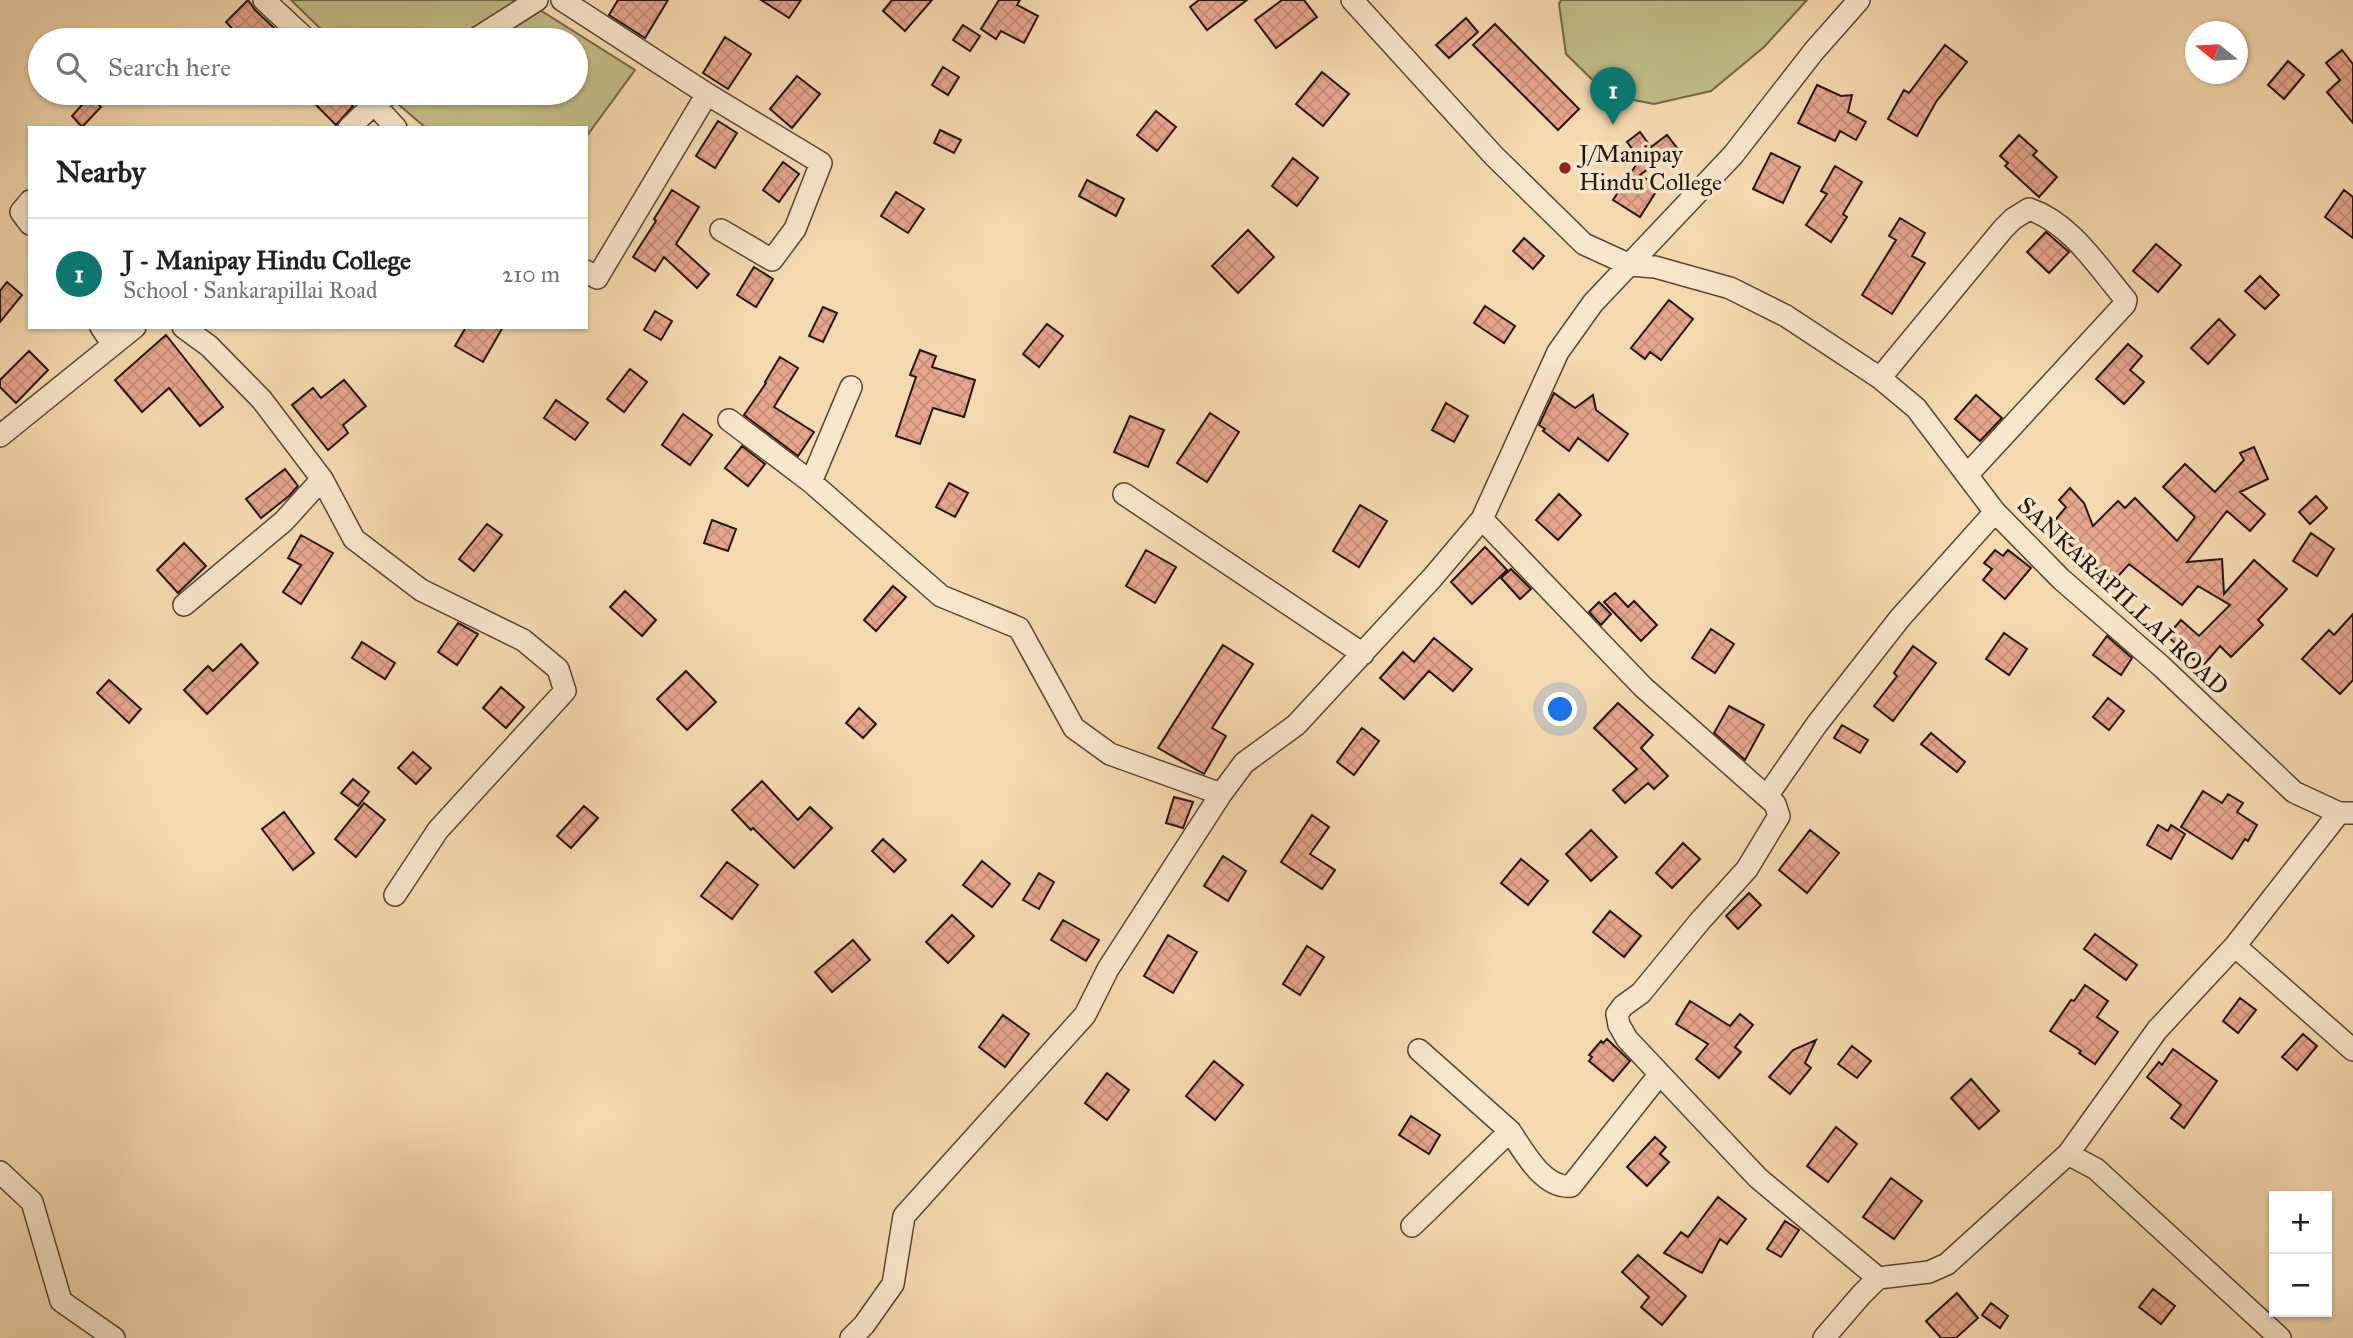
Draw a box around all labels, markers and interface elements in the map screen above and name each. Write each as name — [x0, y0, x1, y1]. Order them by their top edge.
north arrow — [2185, 21, 2248, 84]
search box — [28, 28, 588, 105]
icon: search — [52, 48, 90, 86]
text: Search here — [108, 51, 231, 83]
pin: 1 — [1590, 67, 1636, 125]
place label: J/Manipay Hindu College — [1576, 139, 1722, 197]
text: Nearby — [56, 154, 146, 190]
marker: J/Manipay Hindu College — [1557, 160, 1573, 176]
text: J - Manipay Hindu College — [123, 244, 411, 276]
text: 1 — [74, 260, 84, 288]
text: 210 m — [502, 260, 560, 288]
text: School · Sankarapillai Road — [123, 276, 378, 304]
street label: SANKARAPILLAI ROAD — [2011, 490, 2235, 702]
your location — [1543, 692, 1577, 726]
map controls — [2269, 1191, 2332, 1317]
button: + — [2269, 1191, 2332, 1254]
button: − — [2269, 1254, 2332, 1317]

